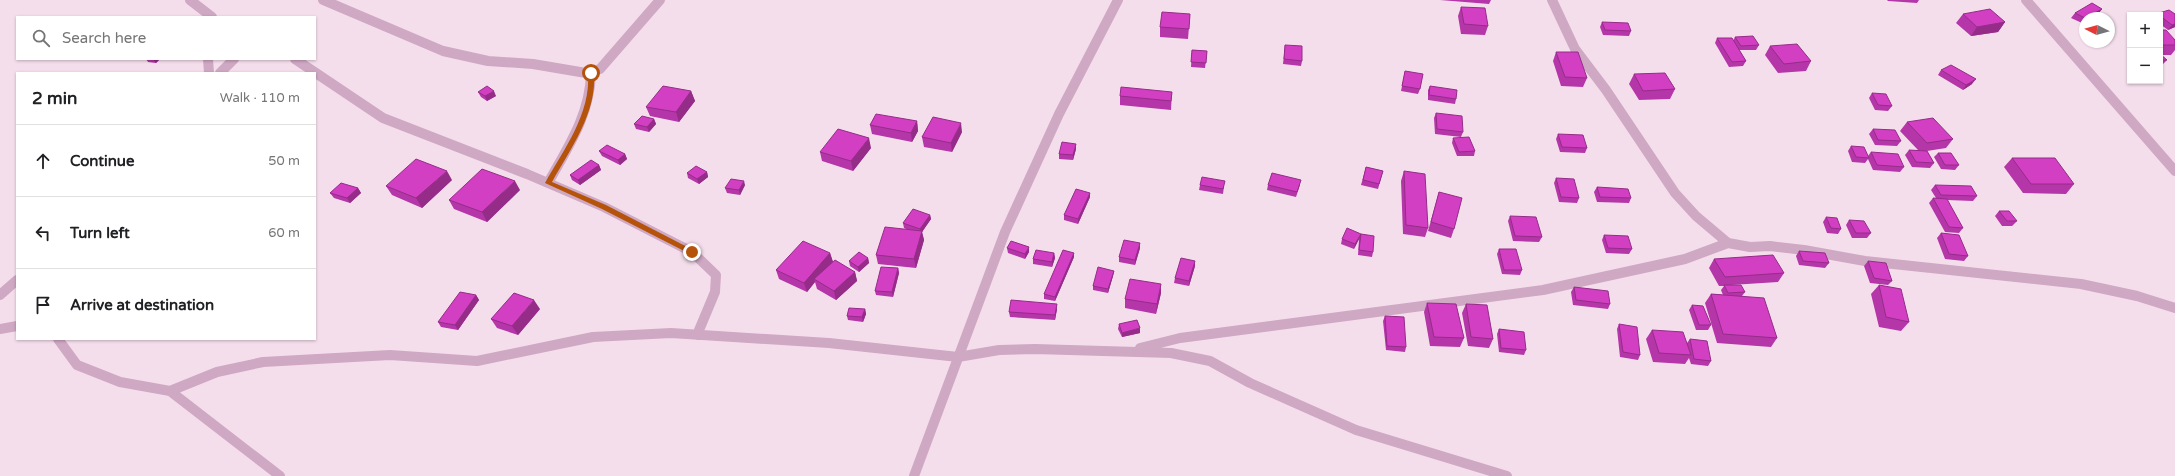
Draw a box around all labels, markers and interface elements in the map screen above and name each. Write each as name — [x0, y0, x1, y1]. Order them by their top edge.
north arrow — [2079, 12, 2115, 48]
map controls — [2127, 12, 2163, 84]
button: + — [2127, 12, 2163, 48]
search box — [16, 16, 316, 60]
icon: search — [30, 27, 52, 49]
text: Search here — [62, 29, 146, 47]
button: − — [2127, 48, 2163, 84]
route start — [582, 64, 600, 82]
text: 2 min — [32, 88, 77, 109]
text: Walk · 110 m — [220, 90, 300, 106]
icon: ahead — [32, 150, 54, 172]
text: Continue — [70, 152, 134, 170]
text: 50 m — [268, 153, 300, 169]
icon: left — [32, 222, 54, 244]
text: Turn left — [70, 224, 130, 242]
text: 60 m — [268, 225, 300, 241]
route end — [683, 243, 701, 261]
icon: arrive — [32, 294, 54, 316]
text: Arrive at destination — [70, 296, 214, 314]

